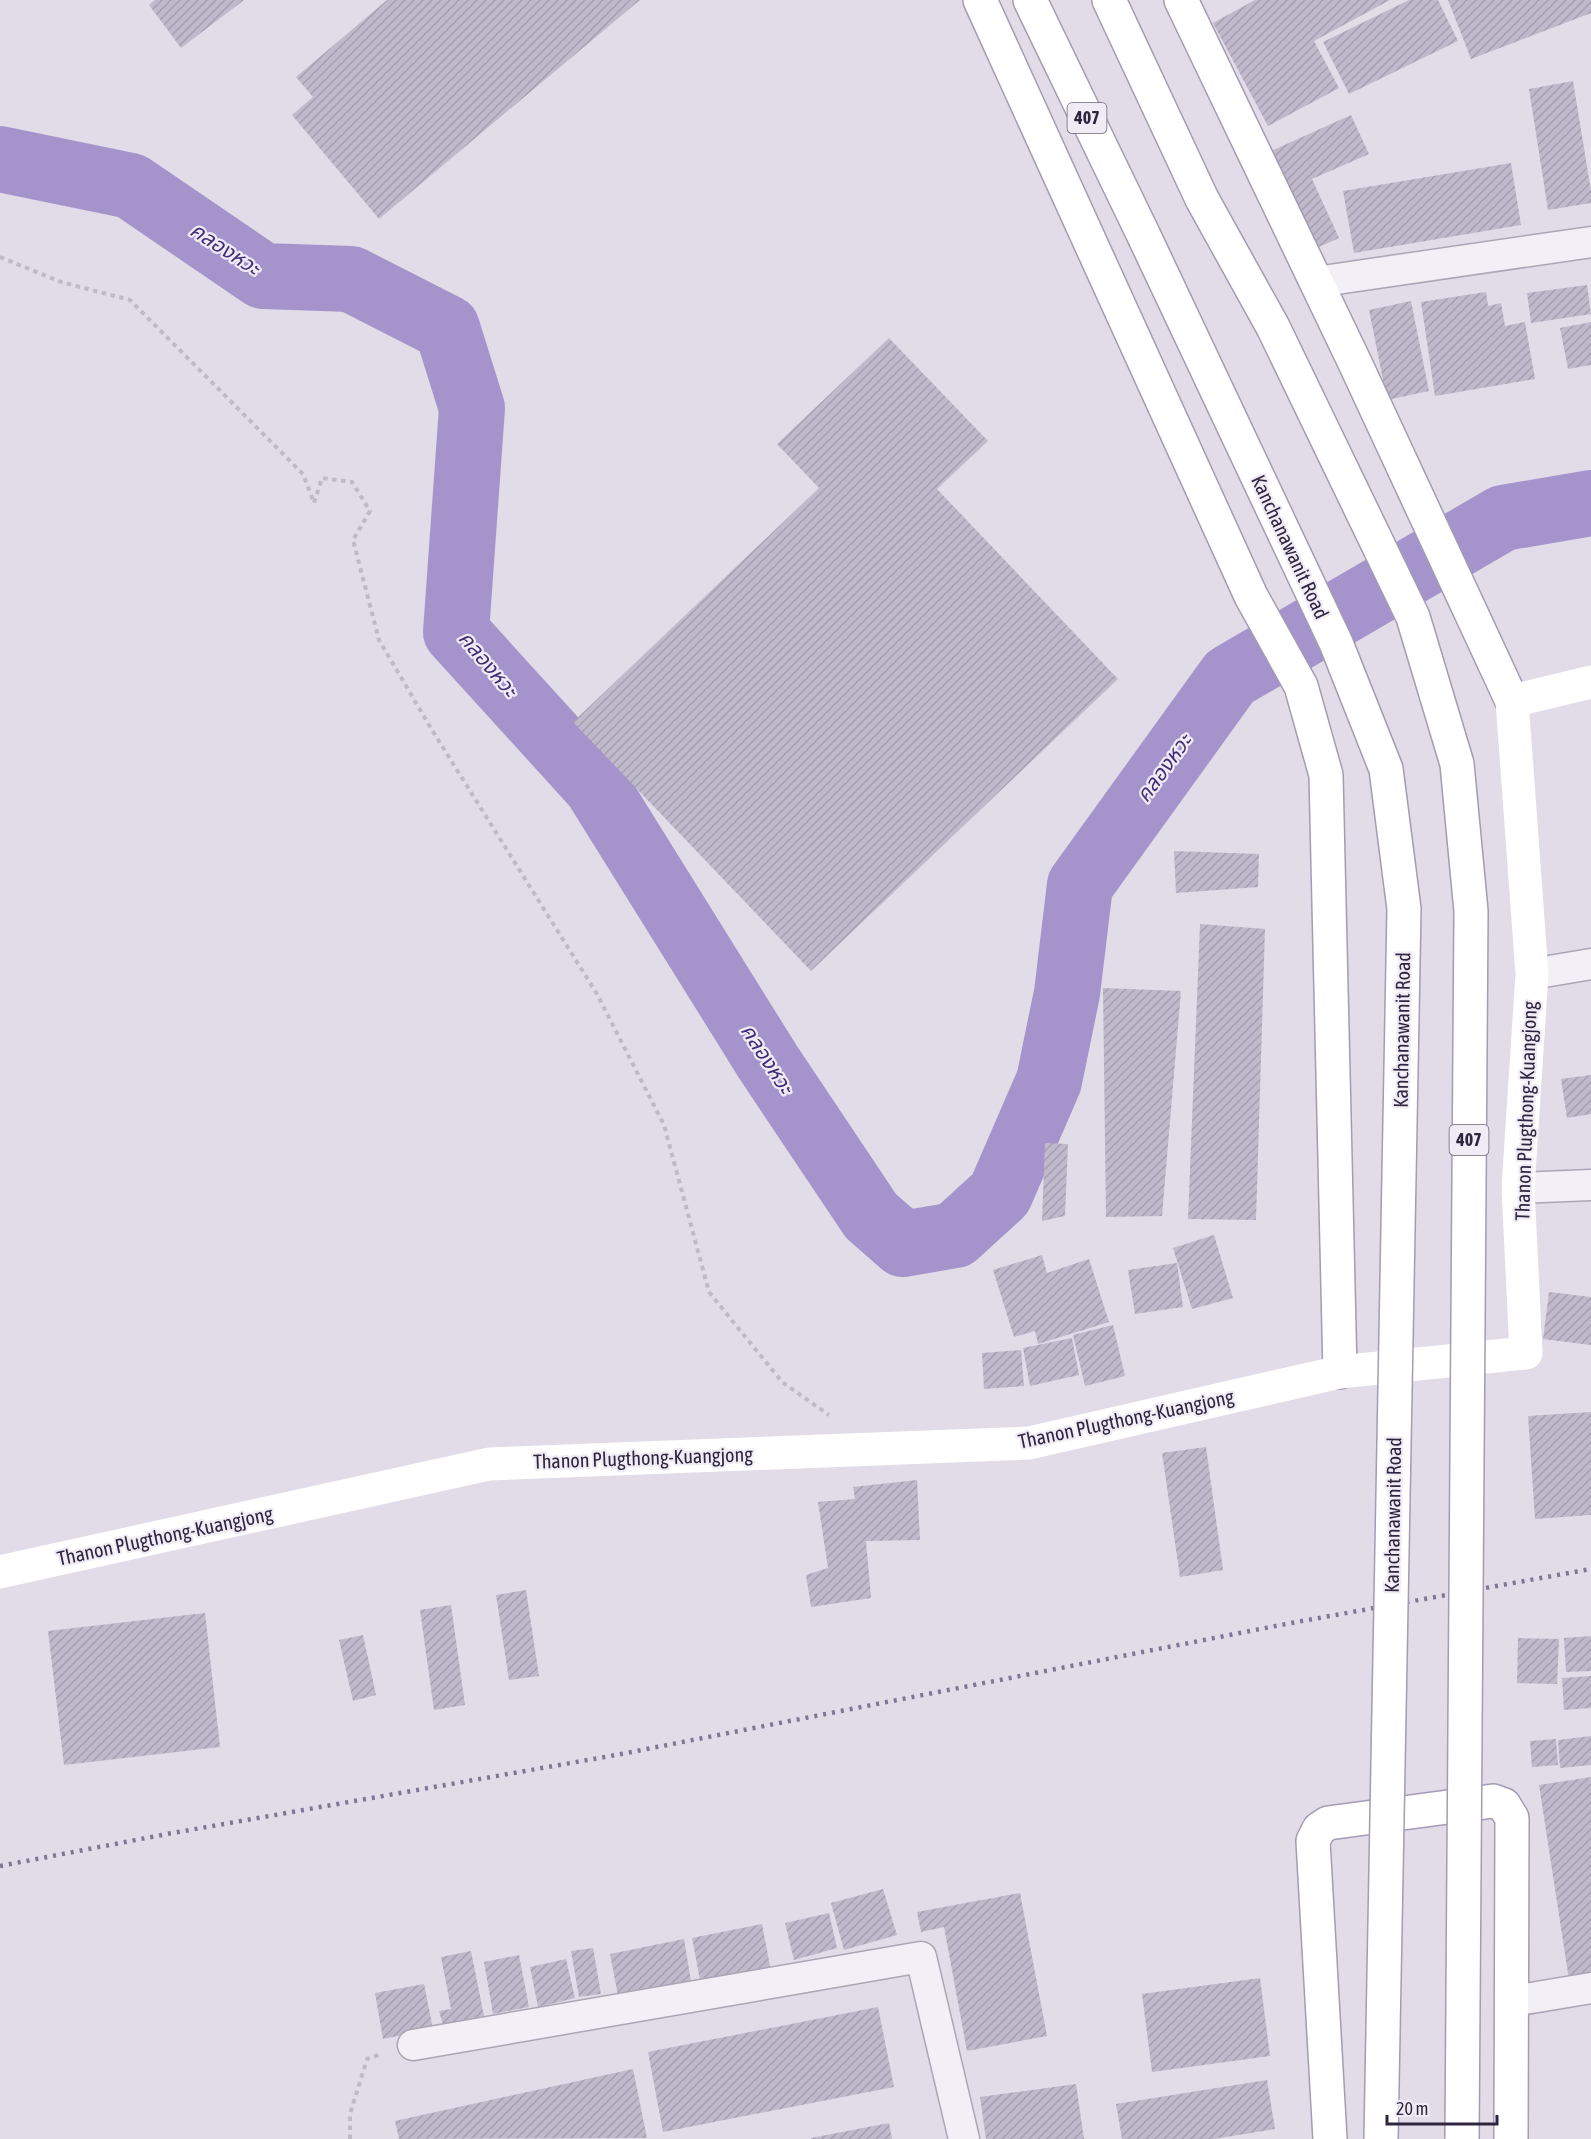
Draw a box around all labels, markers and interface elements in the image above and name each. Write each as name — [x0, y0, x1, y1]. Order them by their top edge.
road number: 407 — [1068, 103, 1106, 133]
water label: คลองหวะ — [186, 217, 266, 280]
street label: Kanchanawanit Road — [1247, 471, 1334, 622]
water label: คลองหวะ — [455, 626, 524, 702]
water label: คลองหวะ — [1131, 727, 1197, 806]
street label: Kanchanawanit Road — [1389, 952, 1414, 1108]
street label: Thanon Plugthong-Kuangjong — [1510, 1000, 1541, 1221]
water label: คลองหวะ — [737, 1019, 800, 1099]
road number: 407 — [1450, 1125, 1488, 1155]
street label: Thanon Plugthong-Kuangjong — [1016, 1384, 1236, 1453]
street label: Kanchanawanit Road — [1380, 1437, 1405, 1593]
street label: Thanon Plugthong-Kuangjong — [533, 1442, 754, 1473]
street label: Thanon Plugthong-Kuangjong — [55, 1501, 275, 1570]
scale bar — [1387, 2088, 1496, 2126]
text: 20 m — [1396, 2098, 1428, 2119]

